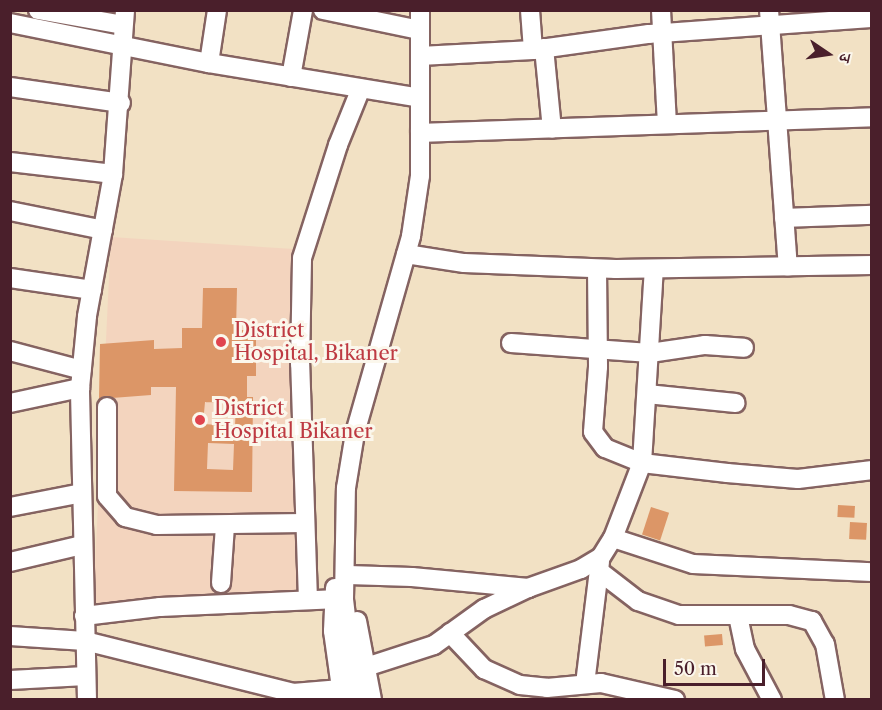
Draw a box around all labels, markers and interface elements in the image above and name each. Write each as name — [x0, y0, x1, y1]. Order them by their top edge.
north arrow — [798, 24, 858, 84]
text: उ — [835, 52, 856, 64]
place label: District Hospital, Bikaner — [234, 318, 398, 365]
marker: District Hospital, Bikaner — [212, 333, 230, 351]
place label: District Hospital Bikaner — [214, 396, 373, 443]
marker: District Hospital Bikaner — [191, 411, 209, 429]
scale bar — [666, 647, 768, 685]
text: 50 m — [674, 658, 717, 680]

